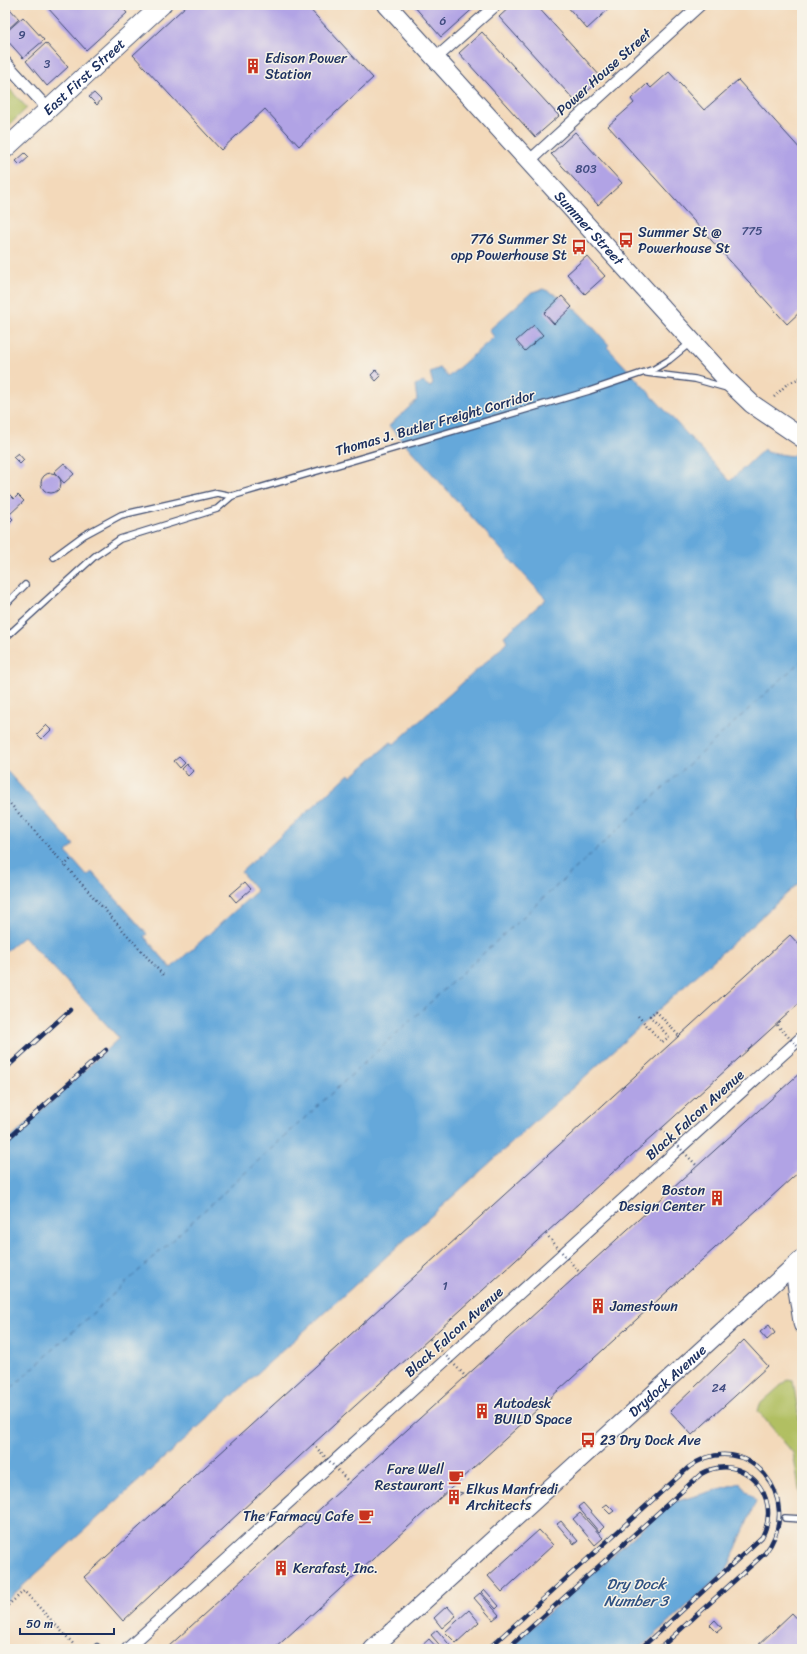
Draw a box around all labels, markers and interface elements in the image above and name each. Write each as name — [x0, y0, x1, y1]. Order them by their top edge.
house number: 6 — [440, 10, 447, 32]
street label: Power House Street — [550, 21, 659, 122]
house number: 9 — [18, 24, 26, 46]
street label: East First Street — [37, 32, 131, 121]
place label: Edison Power Station — [265, 46, 348, 87]
house number: 3 — [44, 53, 51, 75]
building icon: Edison Power Station — [244, 57, 262, 75]
house number: 803 — [575, 158, 597, 180]
street label: Summer Street — [548, 184, 631, 272]
place label: Summer St @ Powerhouse St — [638, 220, 730, 261]
house number: 775 — [741, 220, 763, 242]
place label: 776 Summer St opp Powerhouse St — [451, 227, 567, 268]
bus stop icon: Summer St @ Powerhouse St — [617, 231, 635, 249]
bus stop icon: 776 Summer St opp Powerhouse St — [570, 238, 588, 256]
street label: Thomas J. Butler Freight Corridor — [332, 382, 539, 463]
street label: Black Falcon Avenue — [640, 1063, 751, 1167]
place label: Boston Design Center — [619, 1178, 706, 1219]
building icon: Boston Design Center — [708, 1189, 726, 1207]
house number: 1 — [442, 1275, 448, 1297]
street label: Black Falcon Avenue — [399, 1280, 510, 1384]
place label: Jamestown — [609, 1294, 678, 1319]
building icon: Jamestown — [589, 1297, 607, 1315]
street label: Drydock Avenue — [622, 1338, 712, 1423]
house number: 24 — [712, 1377, 727, 1399]
place label: Autodesk BUILD Space — [493, 1391, 572, 1432]
building icon: Autodesk BUILD Space — [473, 1402, 491, 1420]
place label: 23 Dry Dock Ave — [600, 1428, 701, 1453]
bus stop icon: 23 Dry Dock Ave — [579, 1431, 597, 1449]
place label: Fare Well Restaurant — [375, 1457, 445, 1498]
cafe icon: Fare Well Restaurant — [447, 1468, 465, 1486]
place label: Elkus Manfredi Architects — [465, 1477, 559, 1518]
building icon: Elkus Manfredi Architects — [445, 1488, 463, 1506]
place label: The Farmacy Cafe — [243, 1504, 354, 1529]
cafe icon: The Farmacy Cafe — [357, 1507, 375, 1525]
place label: Kerafast, Inc. — [293, 1556, 378, 1581]
building icon: Kerafast, Inc. — [272, 1559, 290, 1577]
water label: Dry Dock Number 3 — [604, 1571, 671, 1614]
scale bar — [20, 1610, 114, 1636]
text: 50 m — [26, 1613, 53, 1635]

